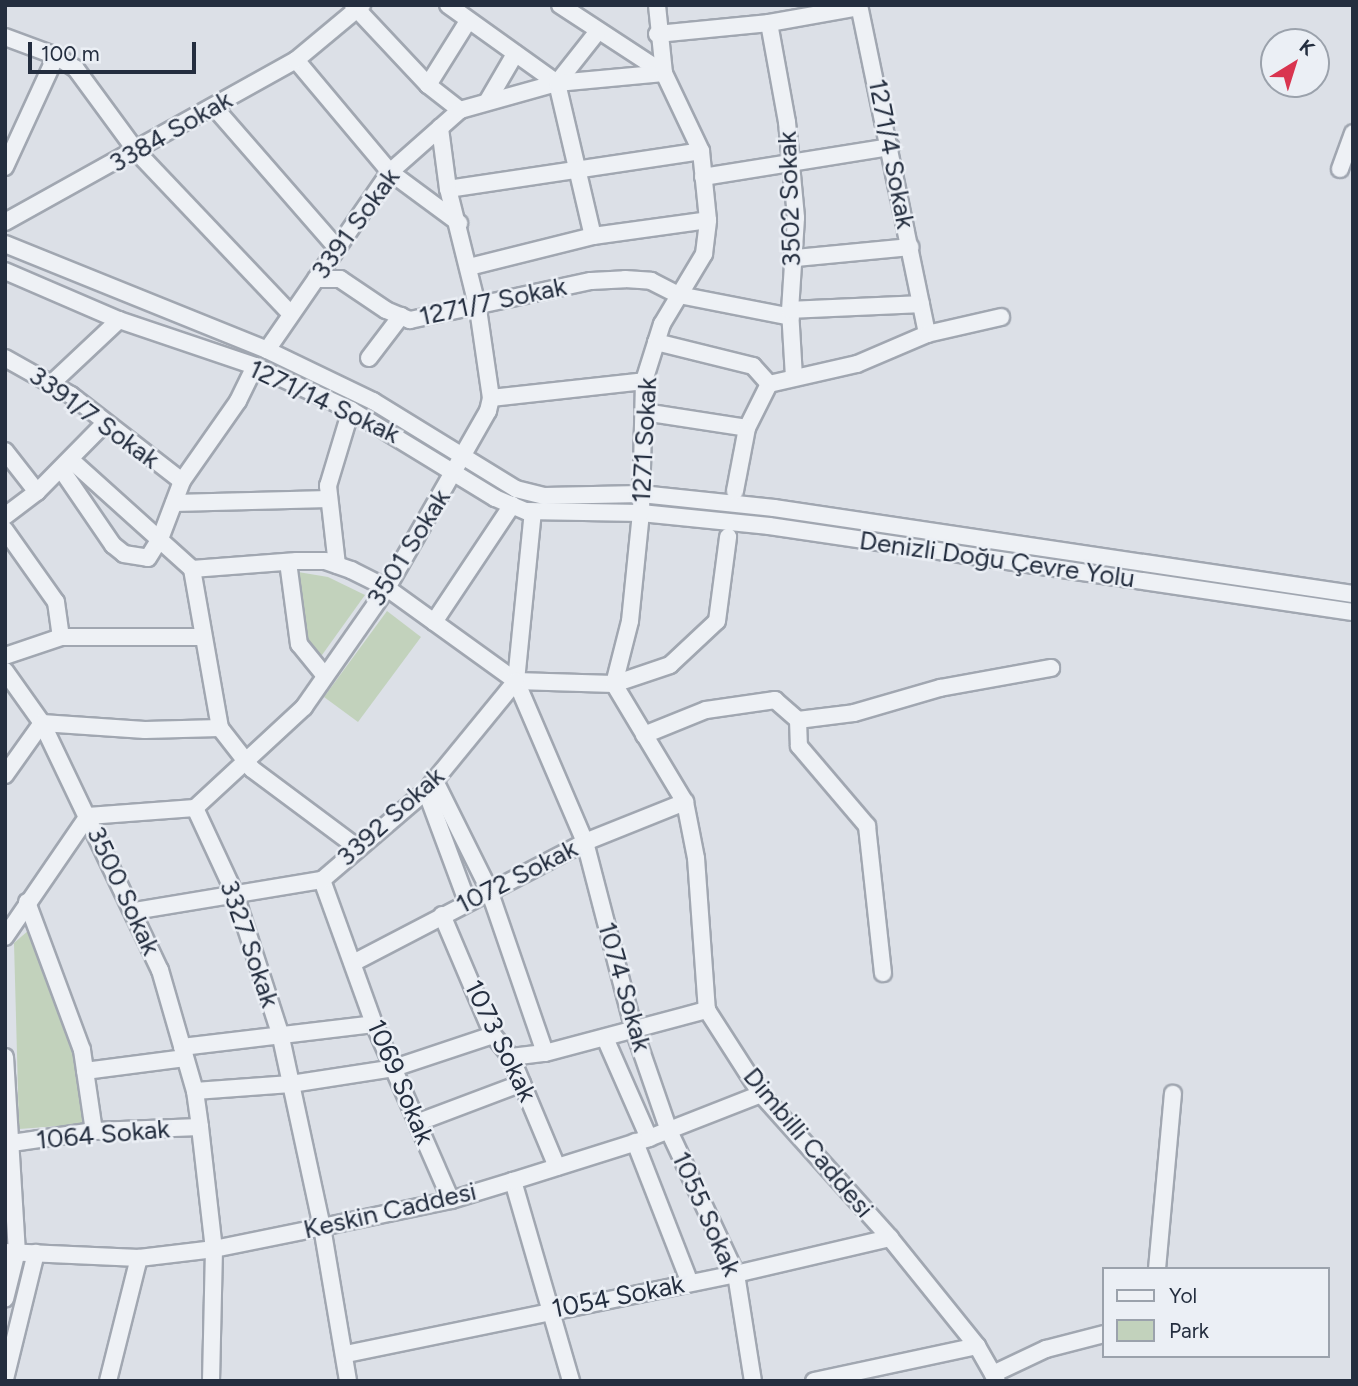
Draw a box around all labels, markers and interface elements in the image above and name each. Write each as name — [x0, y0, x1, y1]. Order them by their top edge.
scale bar — [32, 28, 200, 72]
north arrow — [1260, 28, 1330, 98]
text: K — [1295, 35, 1319, 61]
text: 100 m — [41, 41, 100, 66]
street label: 1271/4 Sokak — [861, 76, 921, 232]
street label: 3384 Sokak — [104, 84, 238, 180]
street label: 3502 Sokak — [772, 131, 808, 267]
street label: 3391 Sokak — [305, 162, 407, 286]
street label: 1271/7 Sokak — [417, 271, 569, 333]
street label: 1271/14 Sokak — [244, 353, 404, 451]
street label: 3391/7 Sokak — [23, 360, 165, 476]
street label: 1271 Sokak — [626, 376, 664, 504]
street label: 3501 Sokak — [361, 484, 457, 612]
street label: Denizli Doğu Çevre Yolu — [857, 525, 1137, 595]
street label: 3392 Sokak — [331, 761, 451, 873]
street label: 3500 Sokak — [80, 822, 166, 960]
street label: 1072 Sokak — [451, 833, 583, 921]
street label: 3327 Sokak — [213, 876, 285, 1012]
street label: 1074 Sokak — [591, 919, 657, 1055]
street label: 1073 Sokak — [457, 975, 543, 1107]
street label: 1069 Sokak — [360, 1015, 440, 1149]
street label: Dimbilli Caddesi — [736, 1062, 880, 1224]
street label: 1064 Sokak — [35, 1114, 171, 1156]
street label: 1055 Sokak — [665, 1147, 747, 1281]
street label: Keskin Caddesi — [301, 1176, 479, 1246]
legend — [1102, 1267, 1330, 1358]
street label: 1054 Sokak — [549, 1269, 687, 1325]
text: Yol — [1169, 1283, 1197, 1308]
text: Park — [1169, 1318, 1209, 1343]

